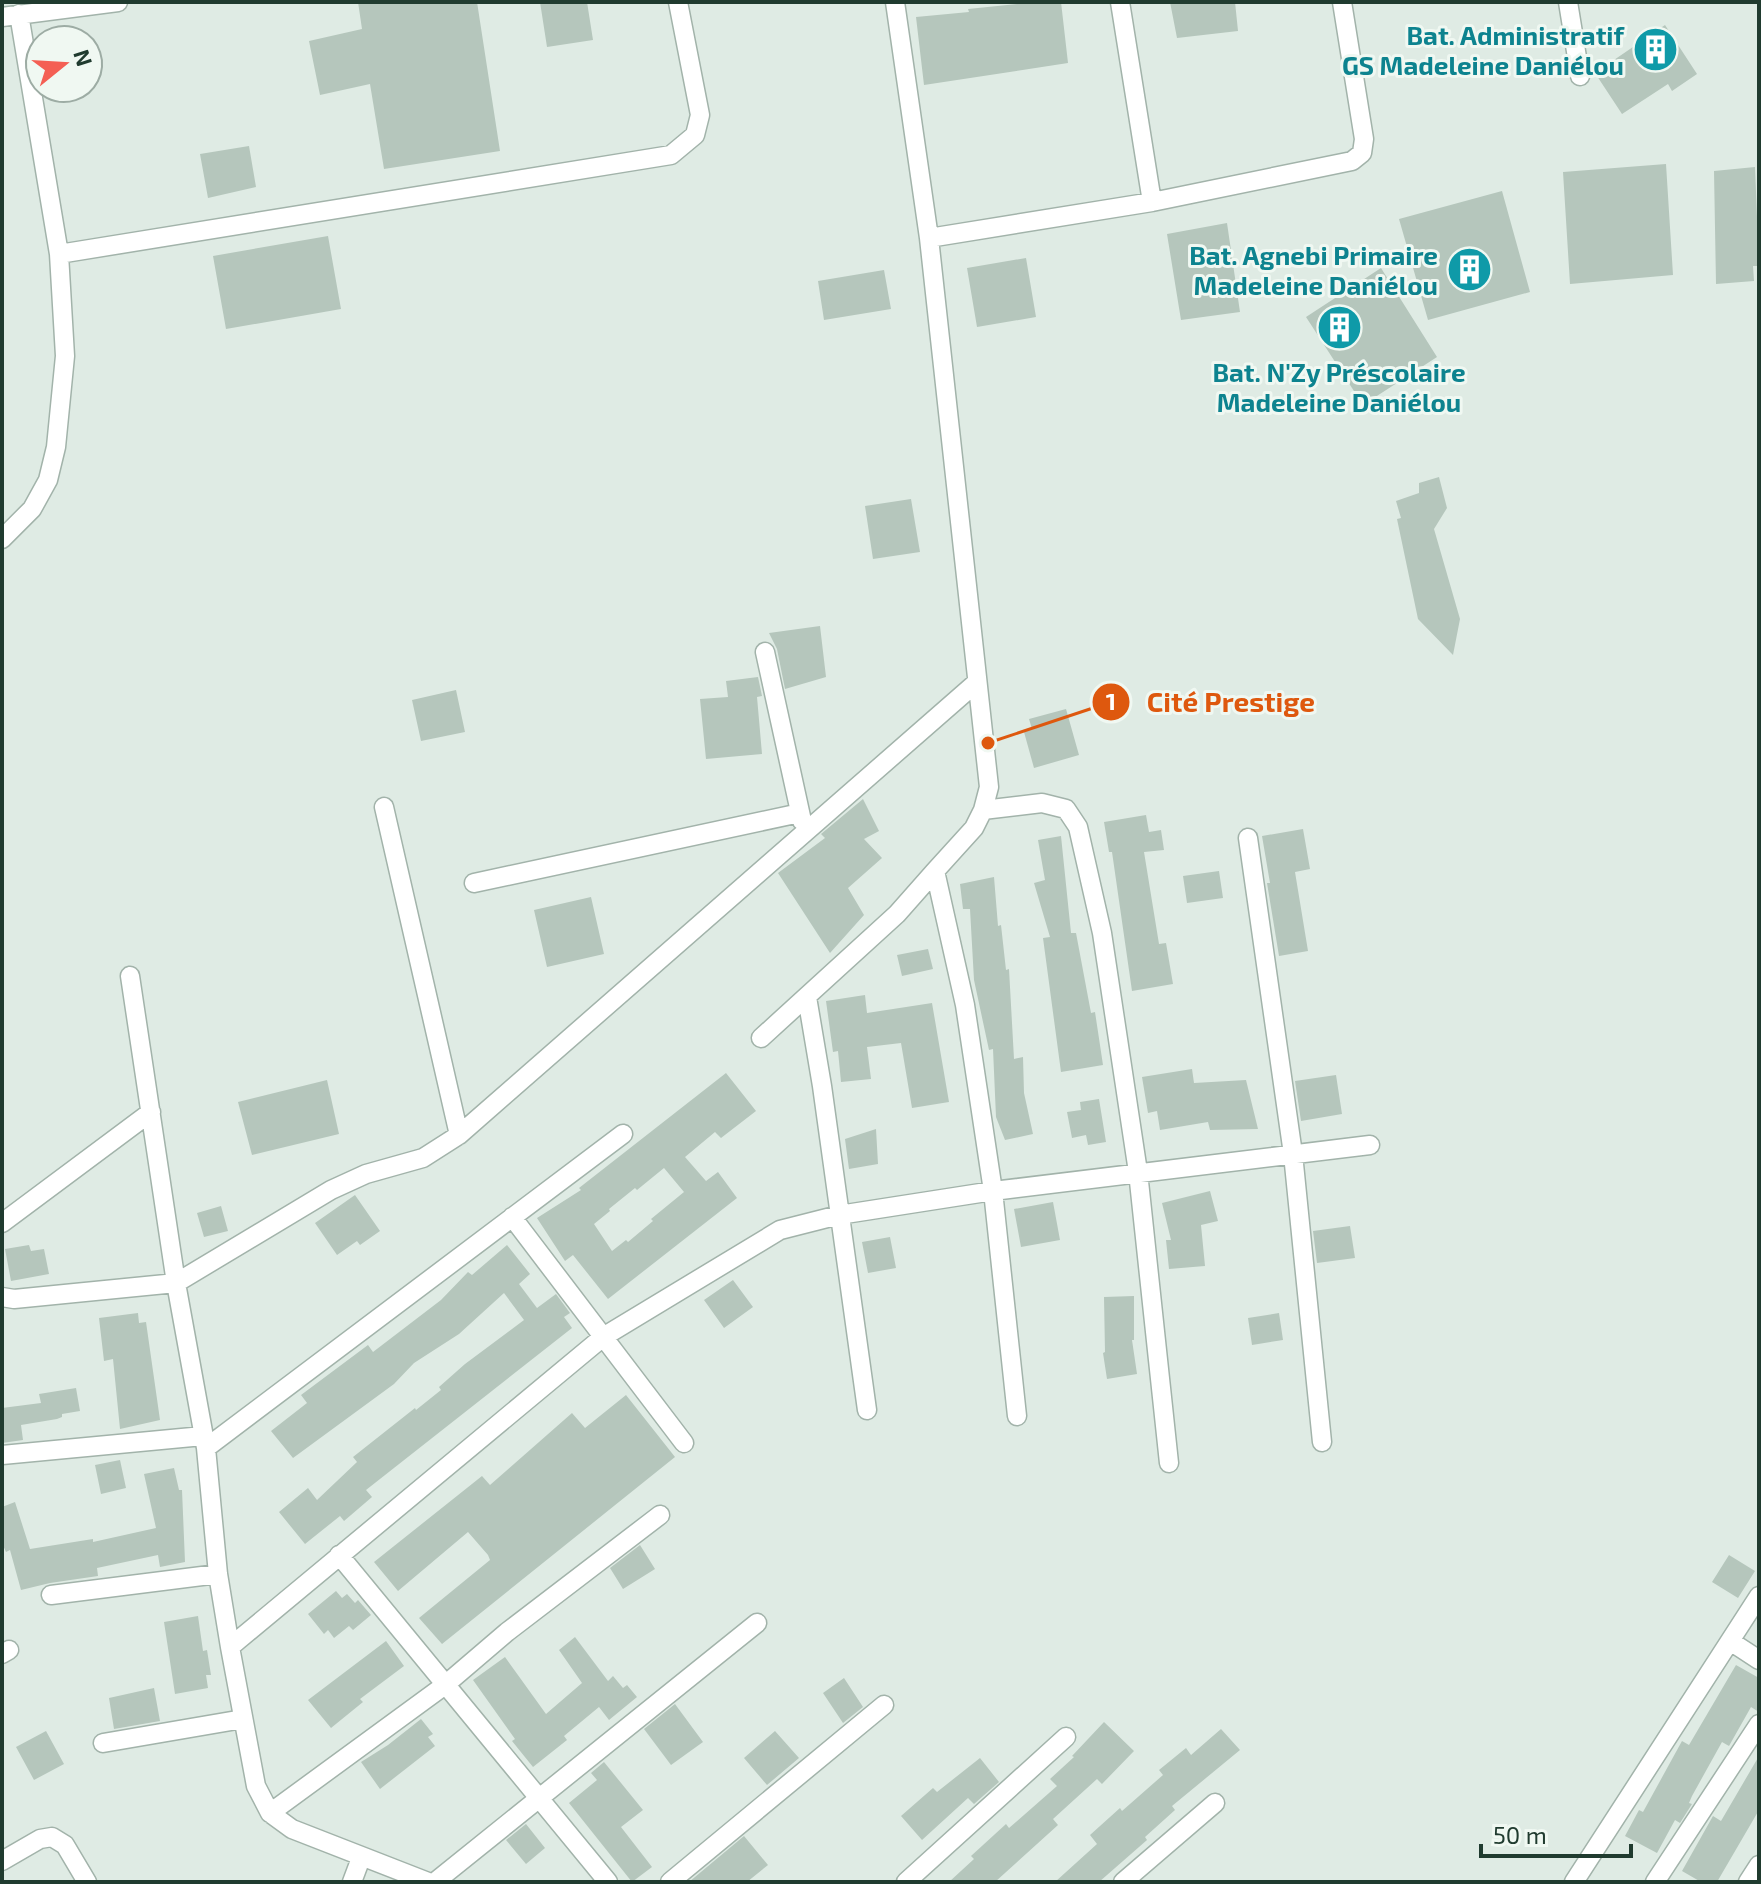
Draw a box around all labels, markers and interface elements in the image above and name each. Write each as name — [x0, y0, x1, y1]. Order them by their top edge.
place label: Bat. Administratif GS Madeleine Daniélou — [1342, 19, 1625, 80]
north arrow — [24, 24, 104, 104]
building icon: Bat. Administratif GS Madeleine Daniélou — [1631, 25, 1679, 73]
text: N — [69, 46, 99, 69]
place label: Bat. Agnebi Primaire Madeleine Daniélou — [1189, 239, 1438, 300]
building icon: Bat. Agnebi Primaire Madeleine Daniélou — [1445, 245, 1493, 293]
building icon: Bat. N'Zy Préscolaire Madeleine Daniélou — [1315, 304, 1363, 352]
place label: Bat. N'Zy Préscolaire Madeleine Daniélou — [1212, 356, 1466, 417]
callout: Cité Prestige — [1091, 676, 1331, 728]
text: Cité Prestige — [1147, 684, 1315, 718]
text: 1 — [1106, 686, 1116, 715]
scale bar — [1481, 1808, 1631, 1858]
text: 50 m — [1493, 1820, 1547, 1849]

